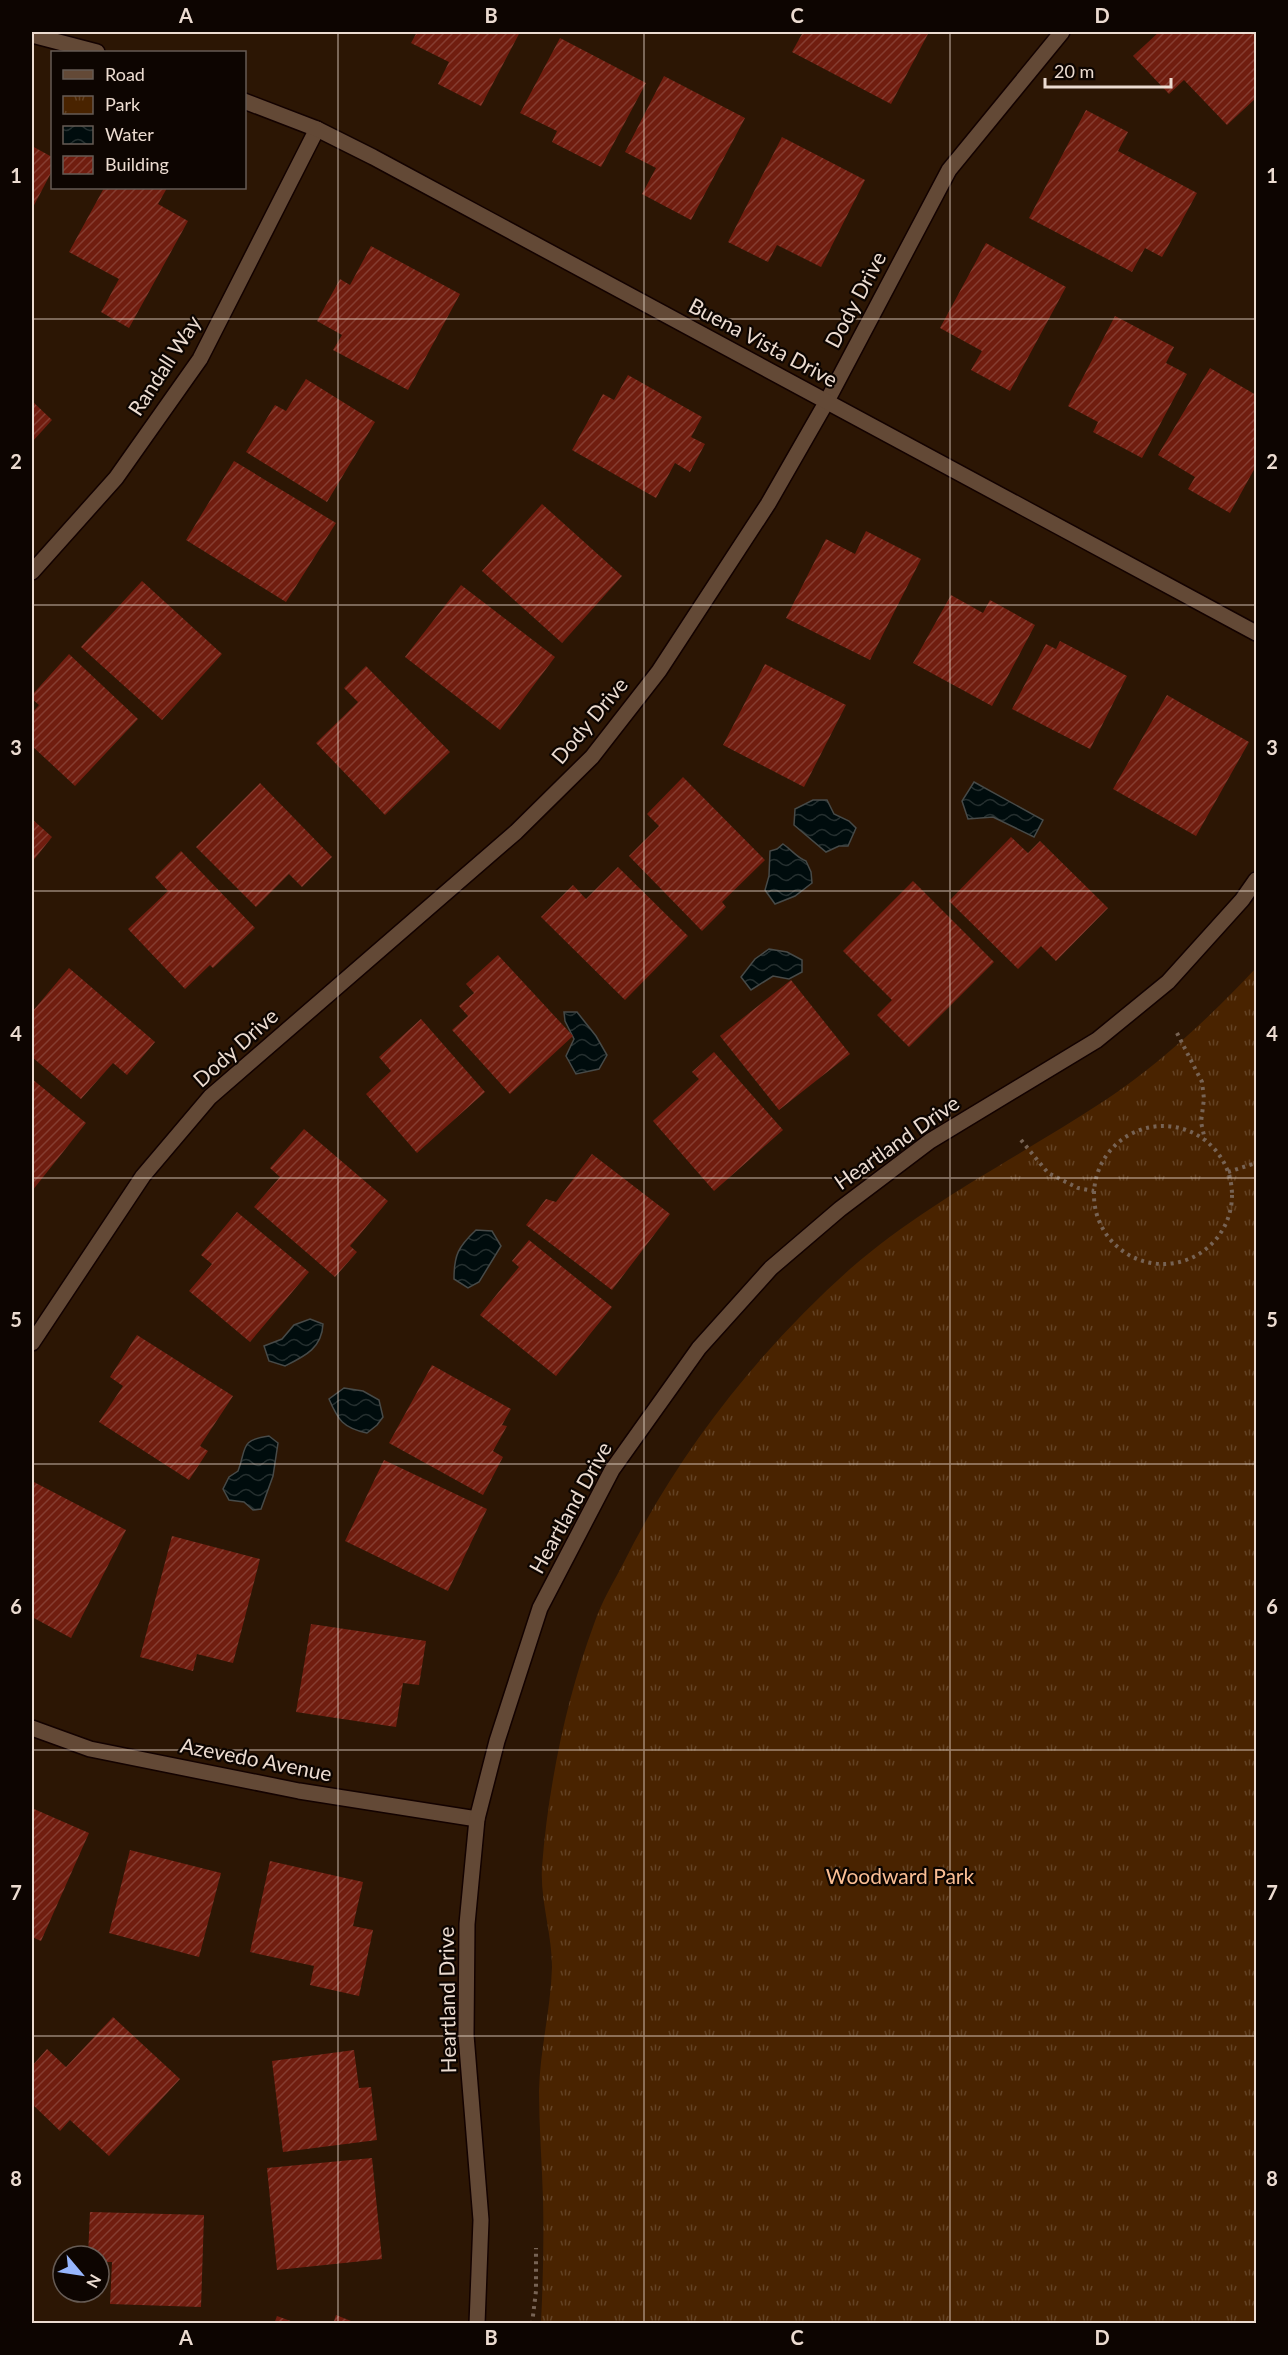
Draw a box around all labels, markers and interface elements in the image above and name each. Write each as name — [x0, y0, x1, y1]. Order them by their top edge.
text: A — [178, 3, 193, 27]
text: B — [484, 3, 498, 27]
text: C — [790, 3, 804, 27]
text: D — [1094, 3, 1110, 27]
legend — [51, 51, 246, 189]
scale bar — [1045, 51, 1171, 89]
text: 20 m — [1054, 60, 1094, 82]
text: Road — [105, 63, 145, 85]
text: Park — [105, 93, 141, 115]
text: Water — [105, 123, 154, 145]
text: Building — [105, 153, 169, 175]
text: 1 — [10, 163, 22, 187]
text: 1 — [1266, 163, 1278, 187]
street label: Dody Drive — [819, 247, 890, 352]
street label: Buena Vista Drive — [685, 292, 842, 391]
street label: Randall Way — [122, 310, 205, 420]
text: 2 — [10, 449, 22, 473]
text: 2 — [1266, 449, 1278, 473]
street label: Dody Drive — [545, 672, 632, 768]
text: 3 — [10, 735, 22, 759]
text: 3 — [1266, 735, 1278, 759]
street label: Dody Drive — [188, 1002, 282, 1091]
text: 4 — [10, 1021, 22, 1045]
text: 4 — [1266, 1021, 1278, 1045]
street label: Heartland Drive — [829, 1089, 963, 1194]
text: 5 — [10, 1307, 22, 1331]
text: 5 — [1266, 1307, 1278, 1331]
street label: Heartland Drive — [523, 1437, 616, 1577]
text: 6 — [10, 1594, 22, 1618]
text: 6 — [1266, 1594, 1278, 1618]
street label: Azevedo Avenue — [178, 1732, 334, 1785]
park label: Woodward Park — [826, 1863, 974, 1888]
text: 7 — [10, 1880, 22, 1904]
text: 7 — [1266, 1880, 1278, 1904]
street label: Heartland Drive — [433, 1926, 460, 2074]
text: 8 — [10, 2166, 22, 2190]
text: 8 — [1266, 2166, 1278, 2190]
north arrow — [51, 2244, 111, 2304]
text: N — [83, 2272, 106, 2292]
text: A — [178, 2325, 193, 2349]
text: B — [484, 2325, 498, 2349]
text: C — [790, 2325, 804, 2349]
text: D — [1094, 2325, 1110, 2349]

